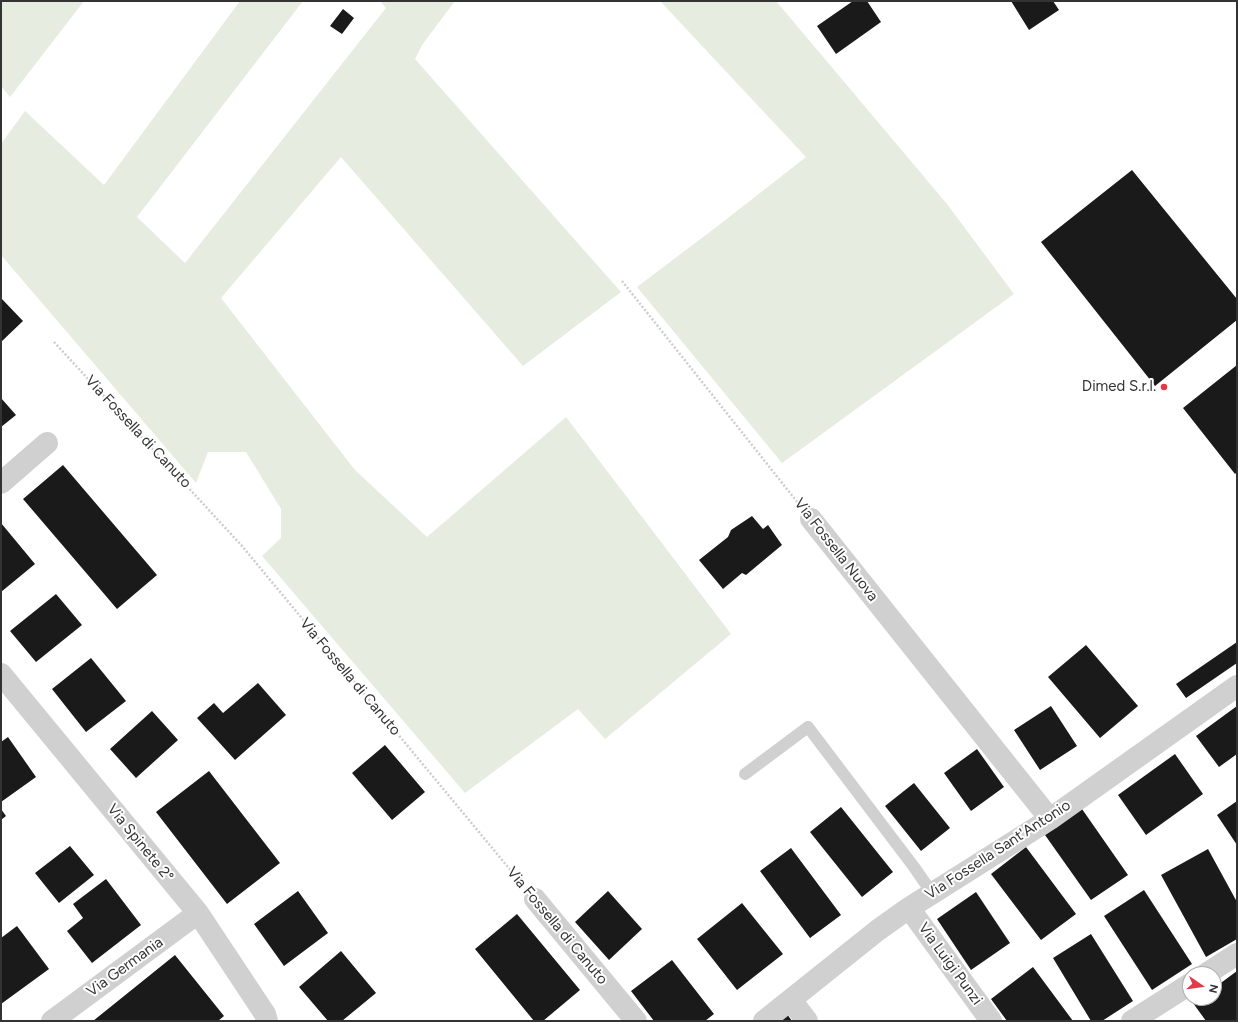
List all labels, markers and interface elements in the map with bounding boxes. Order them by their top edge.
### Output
street label: Via Fossella di Canuto [81,372,195,492]
place label: Dimed S.r.l. [1082,378,1156,396]
marker: Dimed S.r.l. [1159,382,1169,392]
street label: Via Fossella Nuova [790,495,882,605]
street label: Via Fossella di Canuto [296,615,404,739]
street label: Via Fossella Sant'Antonio [922,796,1074,904]
street label: Via Spinete 2° [103,801,177,885]
street label: Via Fossella di Canuto [503,864,611,988]
street label: Via Luigi Punzi [914,919,986,1009]
street label: Via Germania [83,933,167,1001]
north arrow [1182,966,1222,1006]
text: N [1206,983,1220,994]

